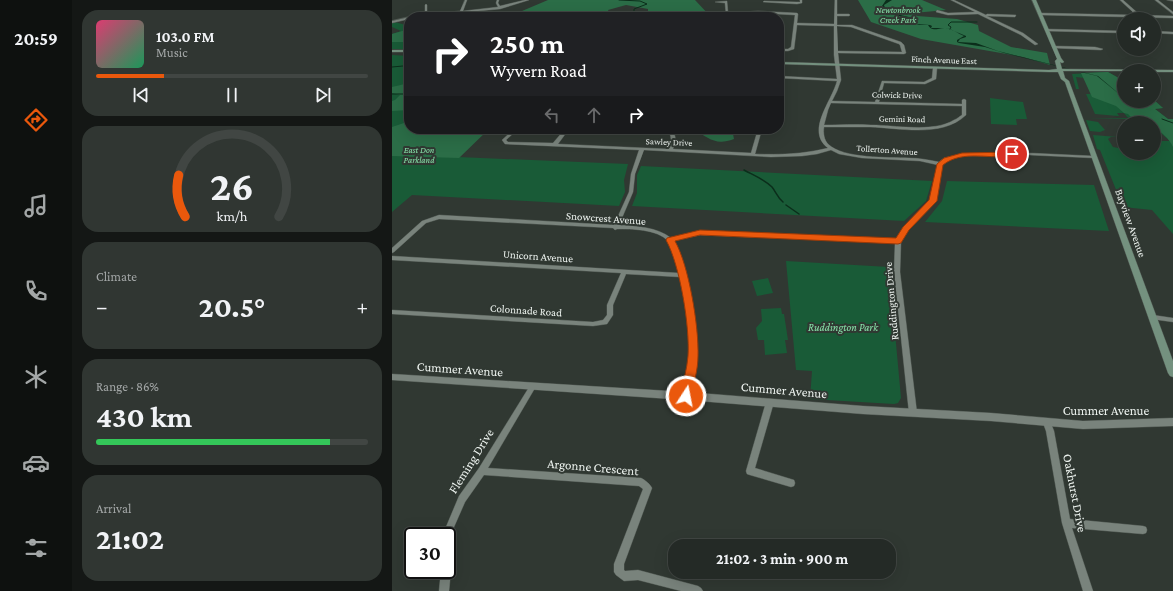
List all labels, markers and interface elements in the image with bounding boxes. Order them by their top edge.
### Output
park label: Newtonbrook Creek Park [876,5,921,25]
map controls [1117,12,1161,160]
button: sound [1117,12,1161,56]
icon: right [424,28,476,80]
text: 250 m [490,28,564,59]
text: 20:59 [14,29,58,49]
text: 103.0 FM [156,29,215,45]
text: Music [156,45,188,60]
street label: Finch Avenue East [911,54,978,66]
text: Wyvern Road [490,61,587,81]
button: + [1117,64,1161,108]
icon: previous [130,84,152,106]
icon: pause [221,84,243,106]
icon: next [312,84,334,106]
street label: Colwick Drive [872,90,922,100]
icon: left [541,104,563,126]
icon: ahead [583,104,605,126]
icon: right [625,104,647,126]
icon: directions [22,106,50,134]
street label: Gemini Road [879,114,926,124]
button: − [1117,116,1161,160]
street label: Sawley Drive [646,136,693,148]
pin [995,137,1029,171]
street label: Tollerton Avenue [856,143,918,157]
icon: arrive [1001,143,1023,165]
park label: East Don Parkland [404,145,435,165]
text: 26 [210,163,254,209]
street label: Bayview Avenue [1112,187,1149,259]
icon: music [22,192,50,220]
text: km/h [217,208,248,224]
street label: Snowcrest Avenue [566,209,646,227]
street label: Unicorn Avenue [503,248,574,264]
street label: Ruddington Drive [882,261,901,341]
text: Climate [96,269,137,284]
icon: phone [22,277,50,305]
text: 20.5° [199,290,265,323]
text: − [96,294,108,319]
text: + [356,294,368,319]
street label: Colonnade Road [490,301,563,319]
park label: Ruddington Park [808,321,879,334]
street label: Cummer Avenue [416,359,504,380]
icon: climate [22,363,50,391]
position arrow [665,375,707,417]
text: Range · 86% [96,379,159,394]
street label: Cummer Avenue [740,379,828,401]
text: 430 km [96,400,192,433]
street label: Cummer Avenue [1063,403,1150,418]
street label: Fleming Drive [445,426,497,496]
icon: car [22,449,50,477]
street label: Oakhurst Drive [1060,453,1090,534]
street label: Argonne Crescent [547,456,640,479]
text: Arrival [96,501,131,516]
text: 21:02 [96,522,164,555]
speed limit sign: 30 [404,527,456,579]
icon: filters [22,534,50,562]
text: 21:02 · 3 min · 900 m [716,551,848,567]

